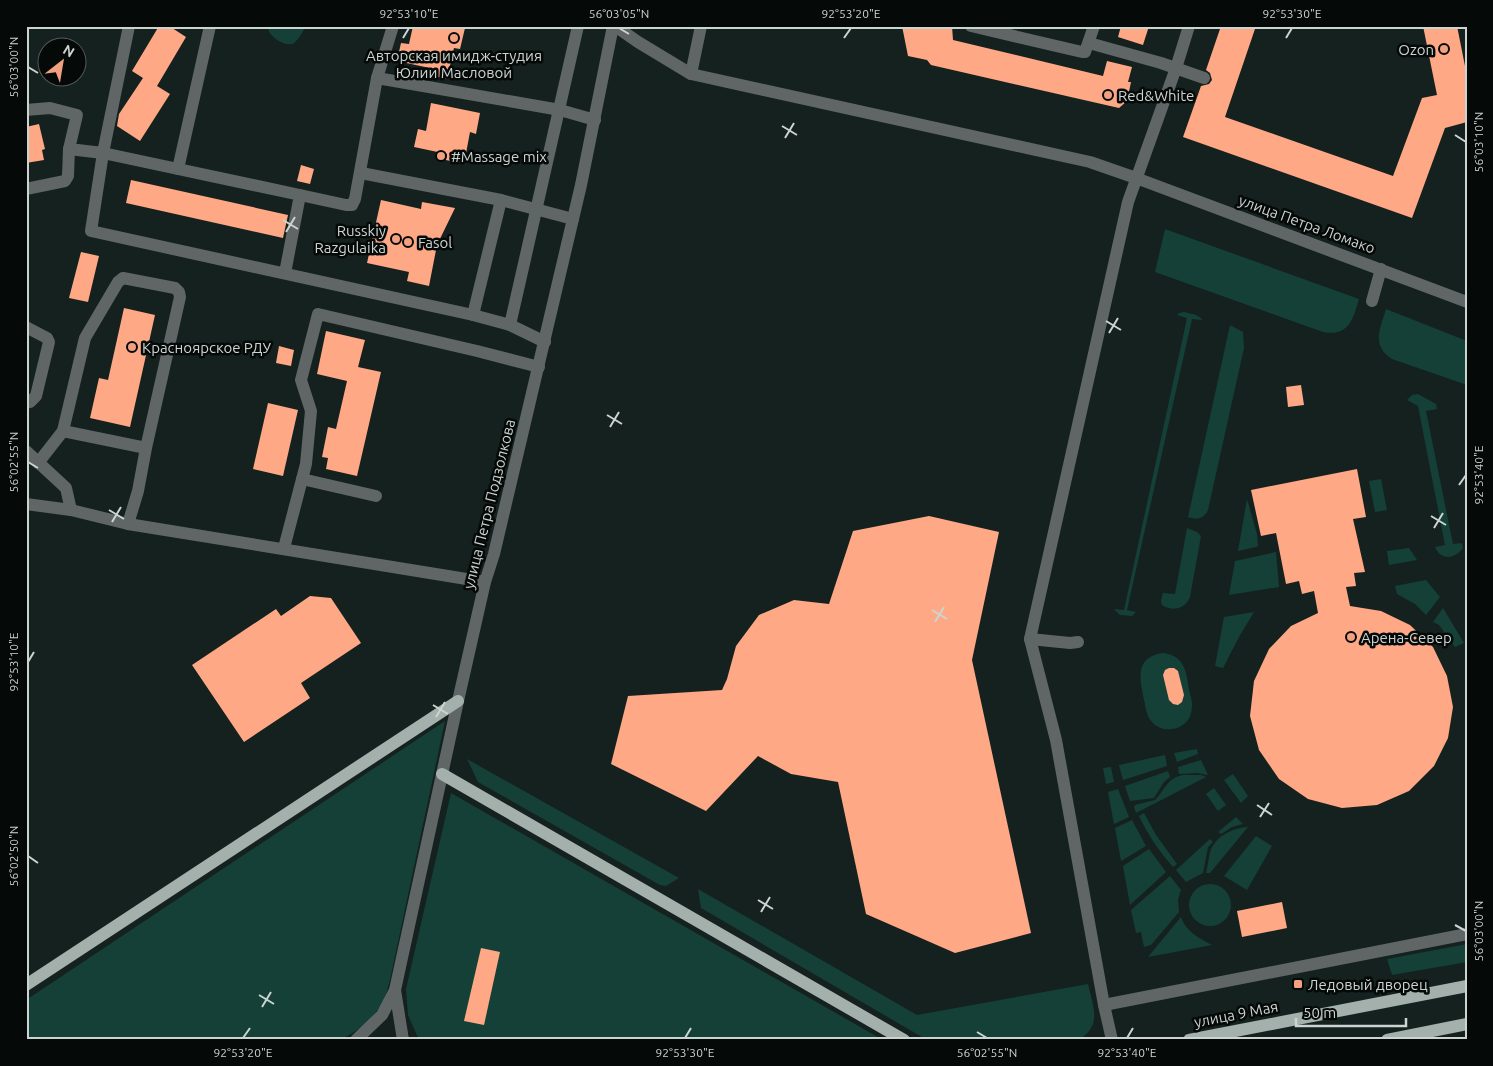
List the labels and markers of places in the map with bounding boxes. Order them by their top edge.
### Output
marker: Авторская имидж-студия Юлии Масловой [448,32,460,44]
place label: Ozon [1398,41,1434,58]
marker: Ozon [1438,43,1450,55]
place label: Авторская имидж-студия Юлии Масловой [366,47,542,81]
place label: Red&White [1118,87,1194,104]
marker: Red&White [1102,89,1114,101]
place label: #Massage mix [451,148,547,165]
marker: #Massage mix [435,150,447,162]
place label: Russkiy Razgulaika [314,222,386,256]
marker: Russkiy Razgulaika [390,233,402,245]
place label: Fasol [418,234,452,251]
marker: Fasol [402,236,414,248]
place label: Красноярское РДУ [142,339,272,356]
marker: Красноярское РДУ [126,341,138,353]
place label: Арена-Север [1361,629,1452,646]
marker: Арена-Север [1345,631,1357,643]
place label: Ледовый дворец [1308,976,1428,993]
marker: Ледовый дворец [1292,978,1304,990]

